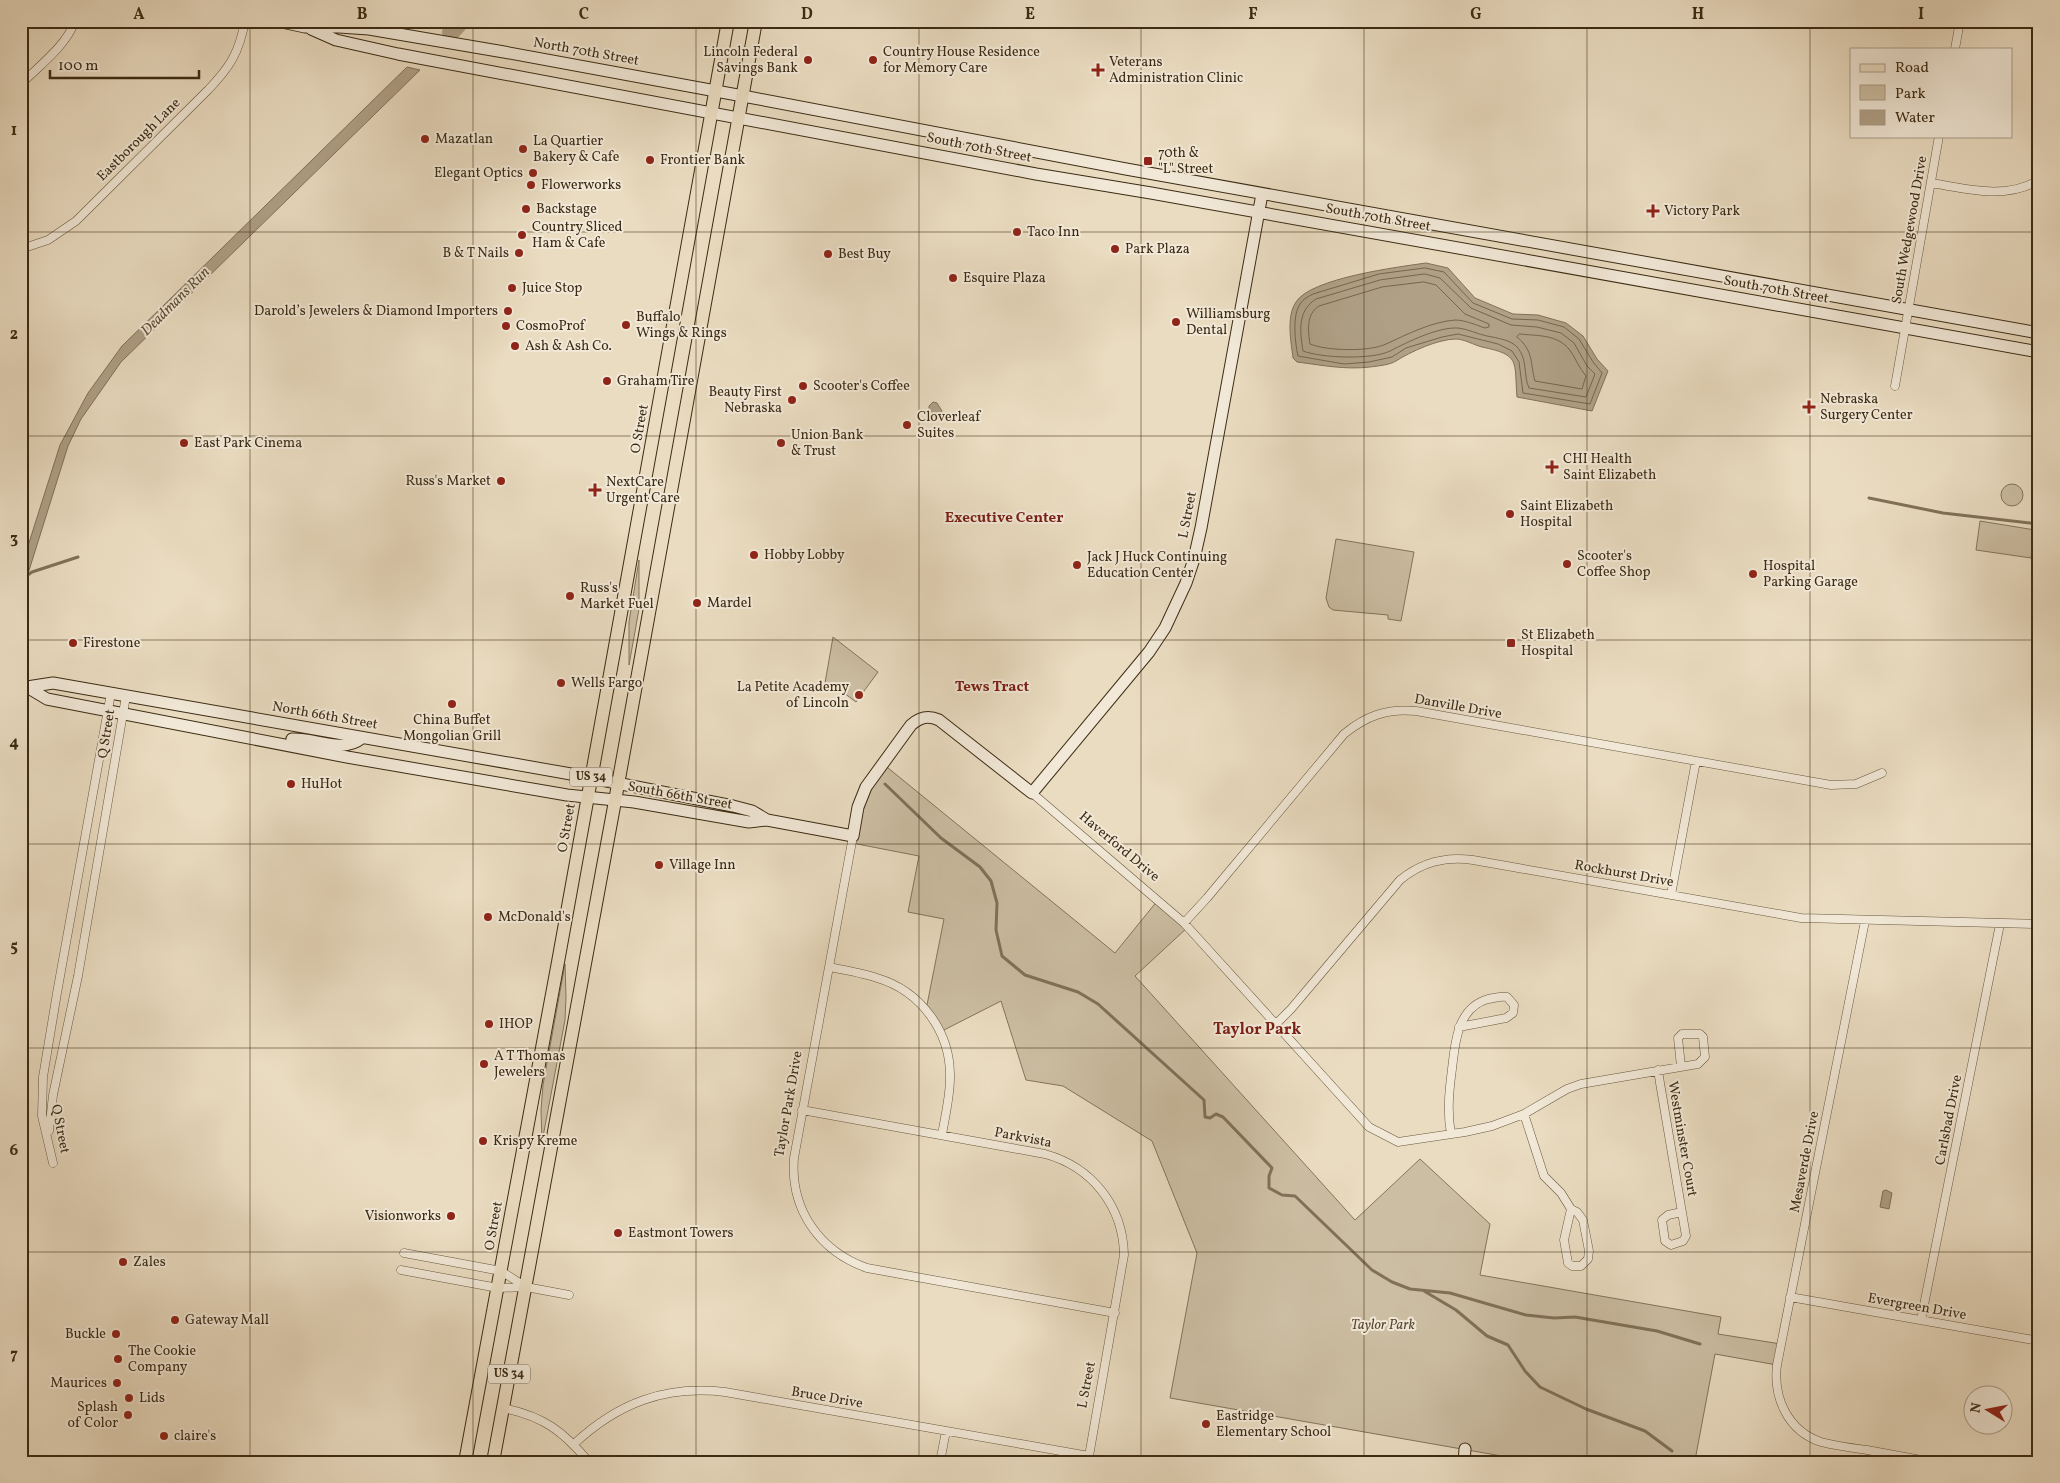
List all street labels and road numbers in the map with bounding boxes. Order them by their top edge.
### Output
street label: North 70th Street [532,33,640,71]
street label: Eastborough Lane [93,94,185,186]
street label: South 70th Street [925,129,1033,168]
street label: South Wedgewood Drive [1888,154,1932,306]
street label: South 70th Street [1324,199,1432,237]
street label: South 70th Street [1722,271,1830,309]
street label: O Street [626,403,654,455]
street label: L Street [1174,490,1202,540]
street label: Danville Drive [1413,690,1504,724]
street label: North 66th Street [271,697,379,735]
street label: Q Street [94,708,120,760]
road number: US 34 [570,768,612,786]
street label: South 66th Street [626,777,734,815]
street label: O Street [553,802,581,854]
street label: Haverford Drive [1075,808,1164,887]
street label: Rockhurst Drive [1573,856,1675,892]
street label: Taylor Park Drive [770,1049,808,1159]
street label: Carlsbad Drive [1931,1073,1967,1167]
street label: Westminster Court [1663,1080,1702,1198]
street label: Q Street [46,1103,74,1155]
street label: Mesaverde Drive [1786,1109,1824,1214]
street label: Parkvista [993,1123,1053,1153]
street label: O Street [480,1200,508,1252]
street label: Evergreen Drive [1866,1289,1968,1325]
street label: L Street [1073,1360,1101,1410]
road number: US 34 [488,1365,530,1384]
street label: Bruce Drive [790,1382,865,1414]

